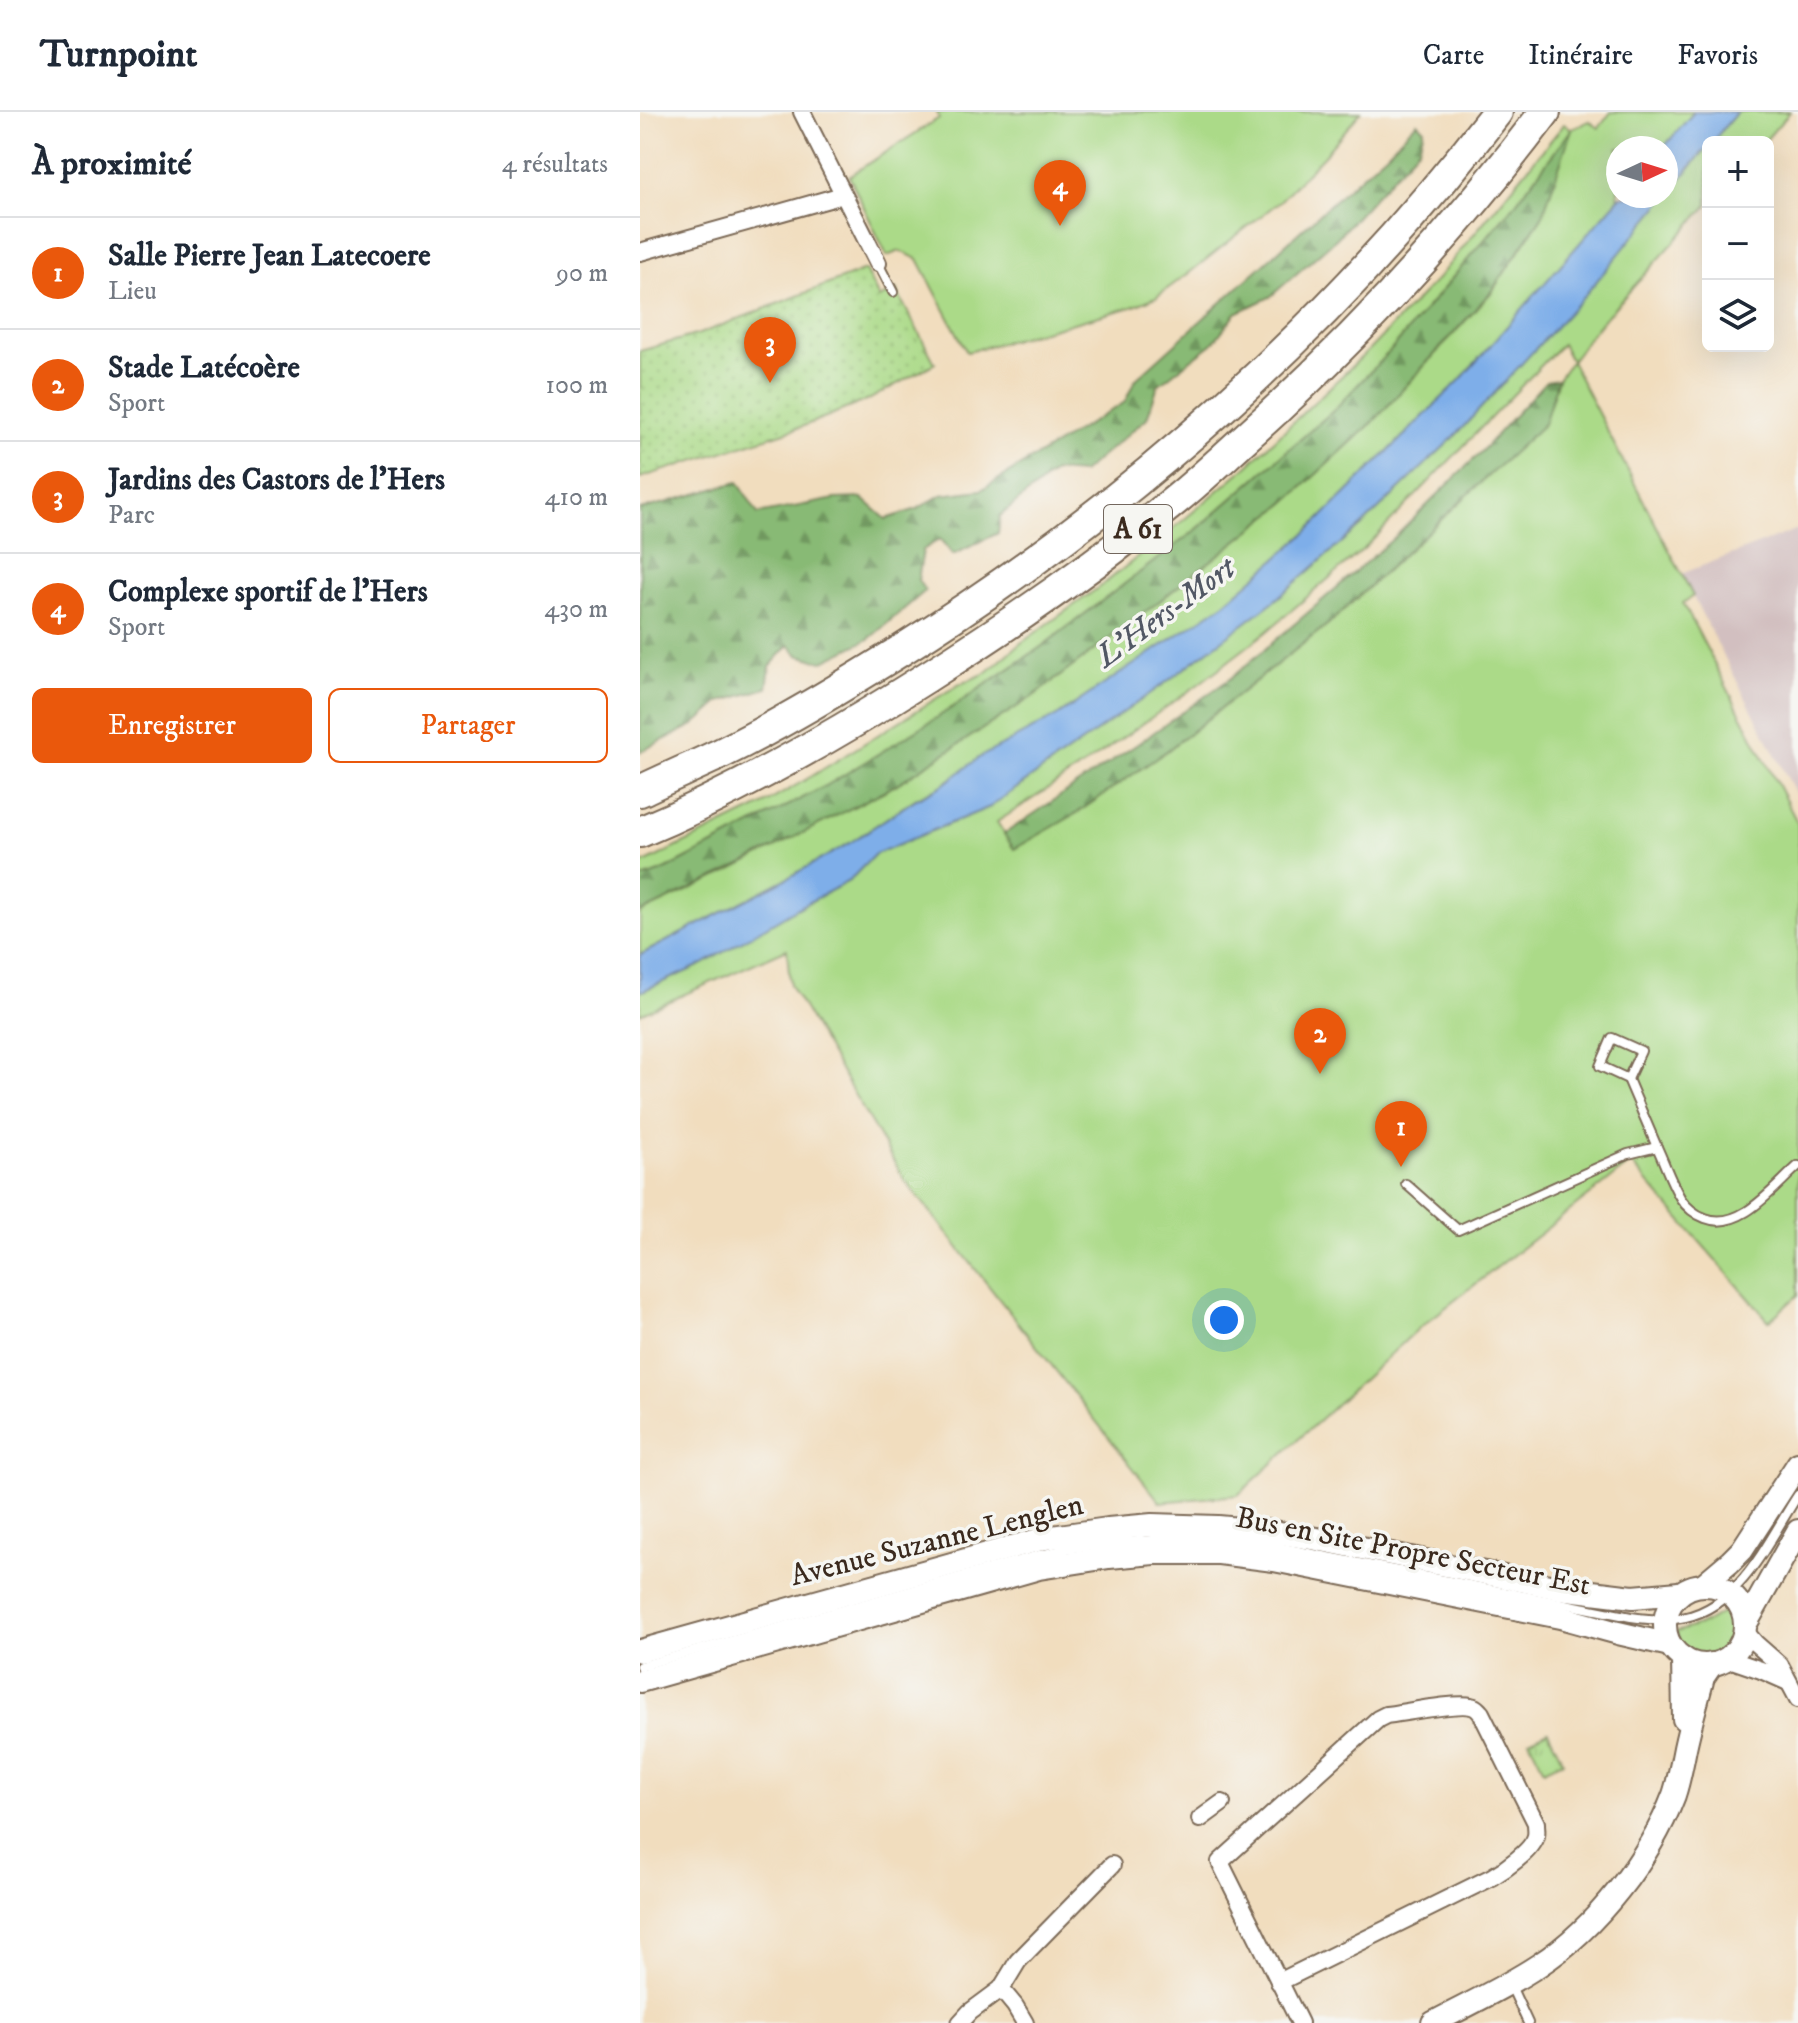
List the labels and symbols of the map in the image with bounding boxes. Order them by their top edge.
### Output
north arrow [1606,136,1678,208]
pin: 4 [1034,160,1086,226]
pin: 3 [744,317,796,383]
road number: A 61 [1104,505,1172,553]
water label: L'Hers-Mort [1087,548,1245,678]
pin: 2 [1294,1008,1346,1074]
pin: 1 [1375,1101,1427,1167]
your location [1204,1300,1244,1340]
street label: Avenue Suzanne Lenglen [787,1487,1087,1595]
street label: Bus en Site Propre Secteur Est [1233,1499,1593,1605]

